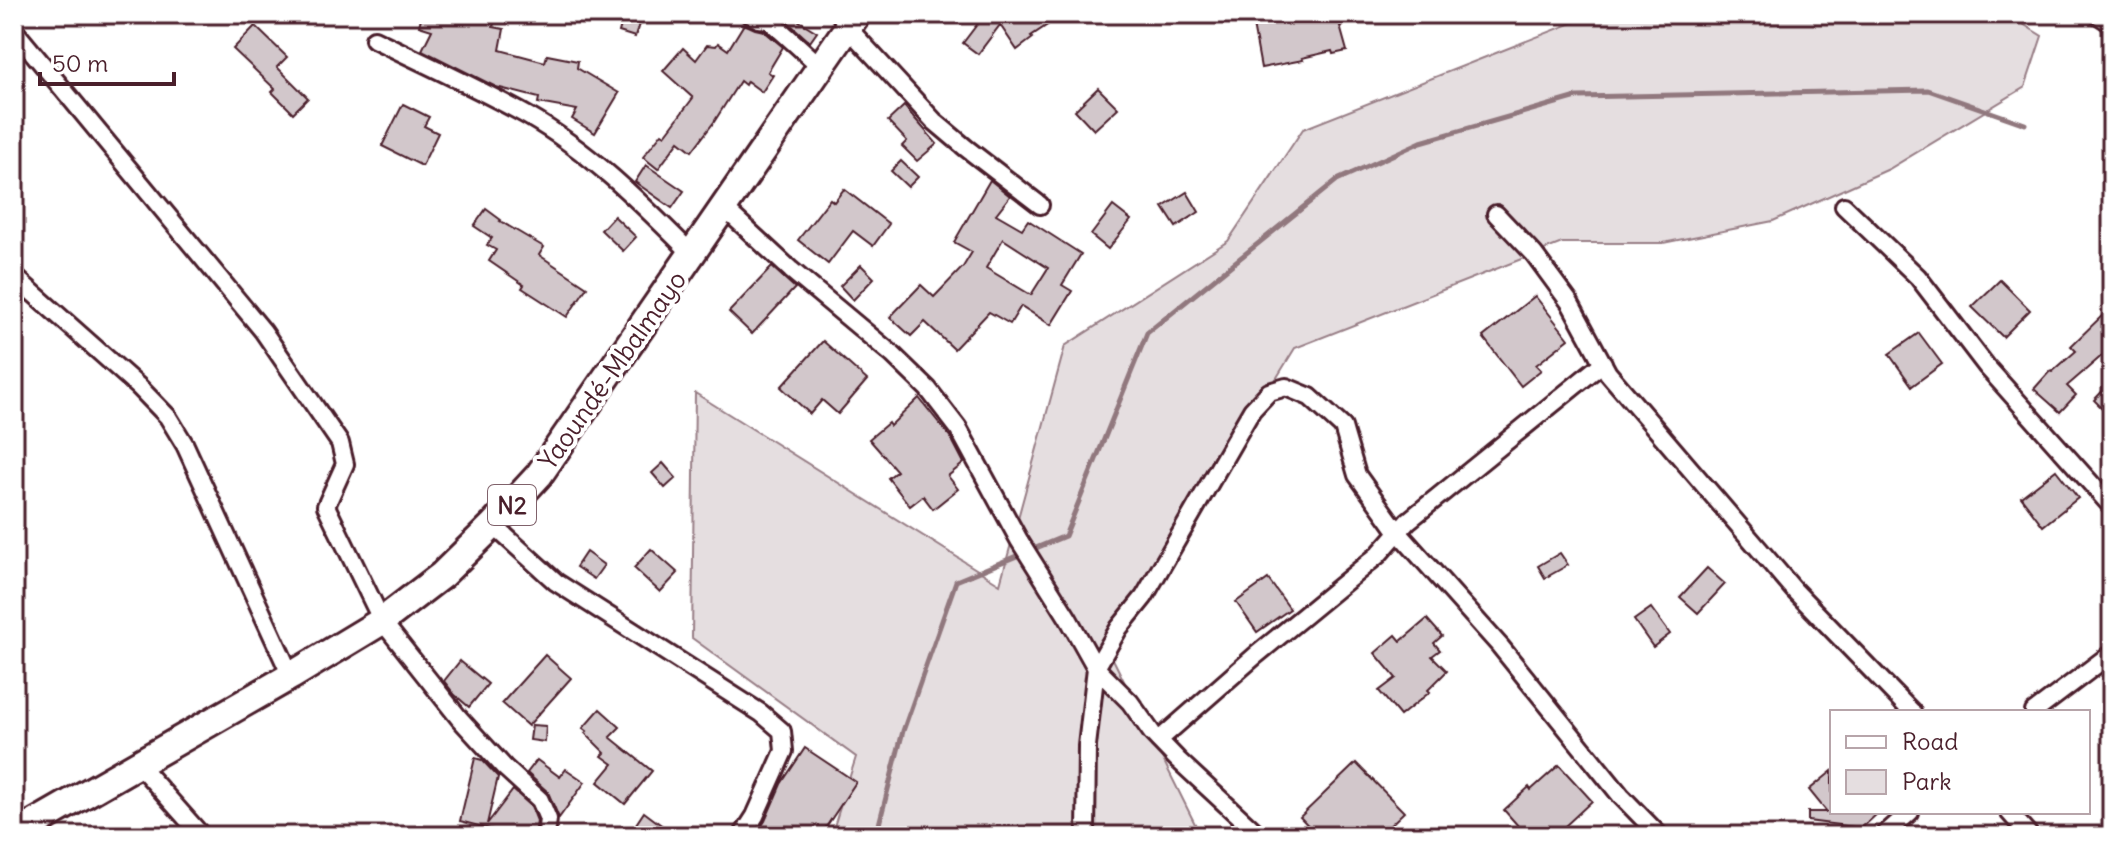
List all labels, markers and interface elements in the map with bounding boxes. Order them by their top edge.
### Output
scale bar [40,36,174,86]
text: 50 m [52,48,108,78]
street label: Yaoundé-Mbalmayo [531,264,693,476]
road number: N2 [488,485,536,525]
legend [1830,710,2090,814]
text: Road [1902,726,1958,756]
text: Park [1902,766,1952,796]

